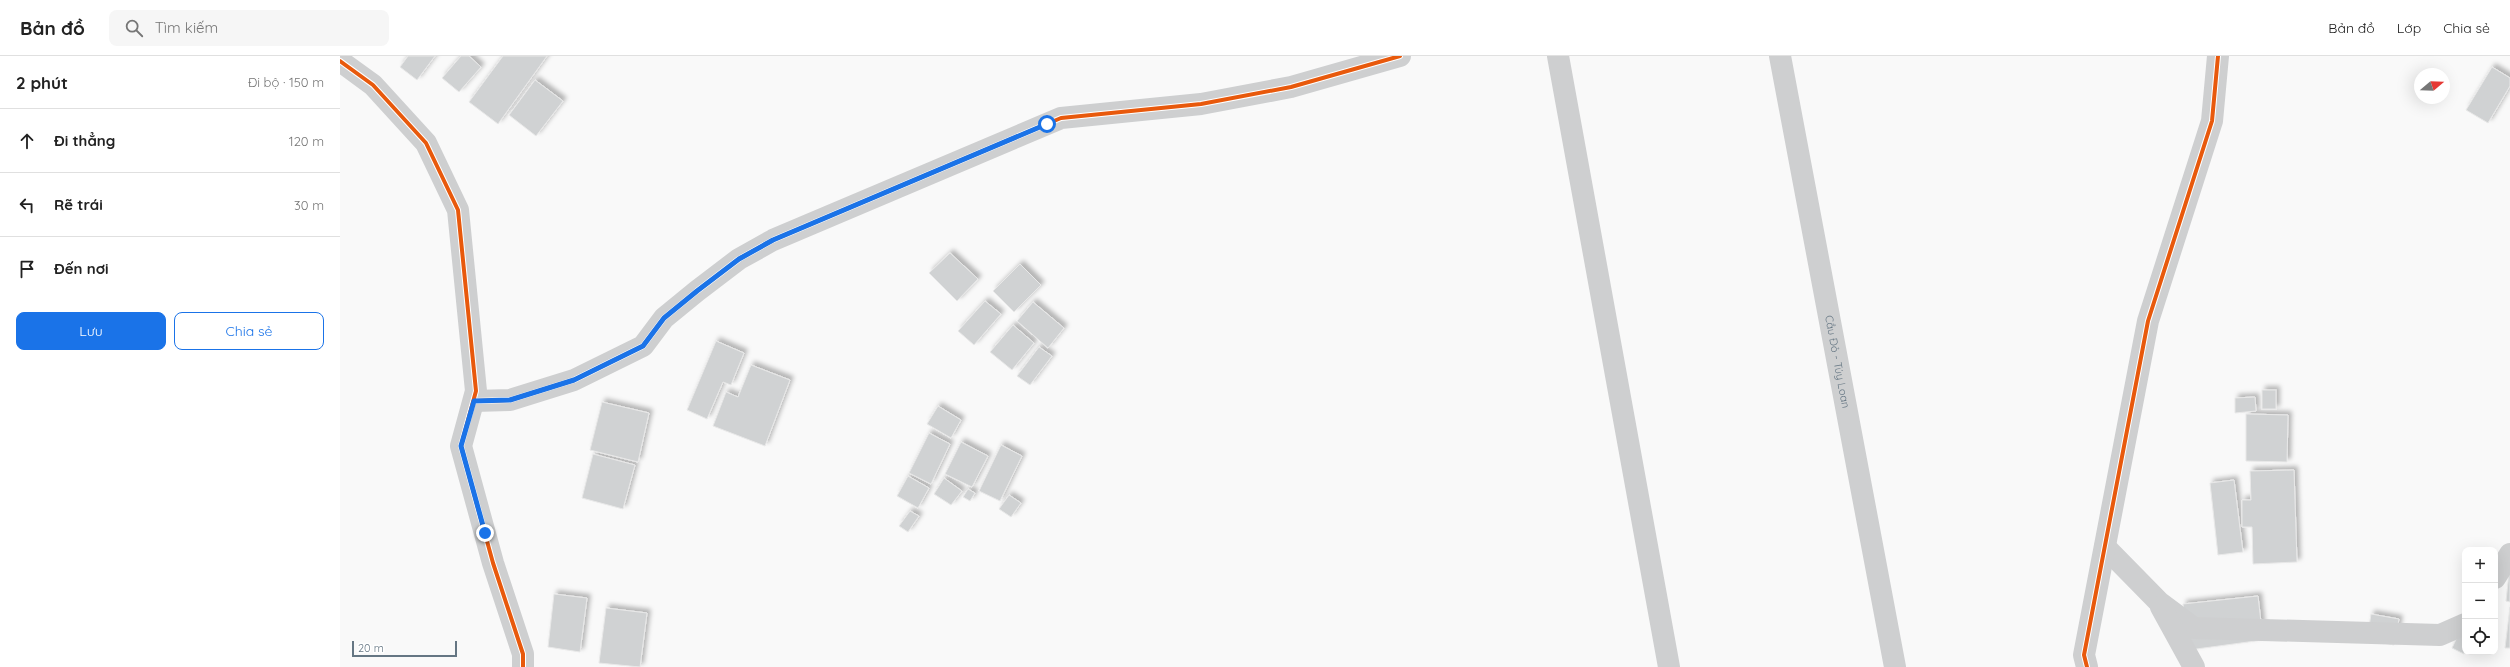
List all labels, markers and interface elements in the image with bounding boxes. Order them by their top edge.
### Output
search box [109,10,389,46]
text: Bản đồ [20,16,85,40]
icon: search [123,17,145,39]
text: Tìm kiếm [155,18,218,37]
text: Bản đồ [2328,19,2375,37]
text: Lớp [2397,19,2421,37]
text: Chia sẻ [2443,19,2490,37]
north arrow [2414,68,2450,104]
text: 2 phút [16,72,68,93]
text: Đi bộ · 150 m [248,74,324,90]
route start [1038,115,1056,133]
icon: ahead [16,130,38,152]
text: Đi thẳng [54,131,115,150]
text: 120 m [289,133,324,149]
icon: left [16,194,38,216]
text: Rẽ trái [54,195,103,214]
text: 30 m [294,197,324,213]
icon: arrive [16,258,38,280]
text: Đến nơi [54,259,109,278]
button: Lưu [16,312,166,350]
button: Chia sẻ [174,312,324,350]
street label: Cầu Đỏ - Túy Loan [1822,314,1853,409]
route end [476,524,494,542]
map controls [2462,547,2498,655]
button: + [2462,547,2498,583]
button: − [2462,583,2498,619]
button: locate [2462,619,2498,655]
scale bar [352,639,457,658]
text: 20 m [358,641,384,655]

